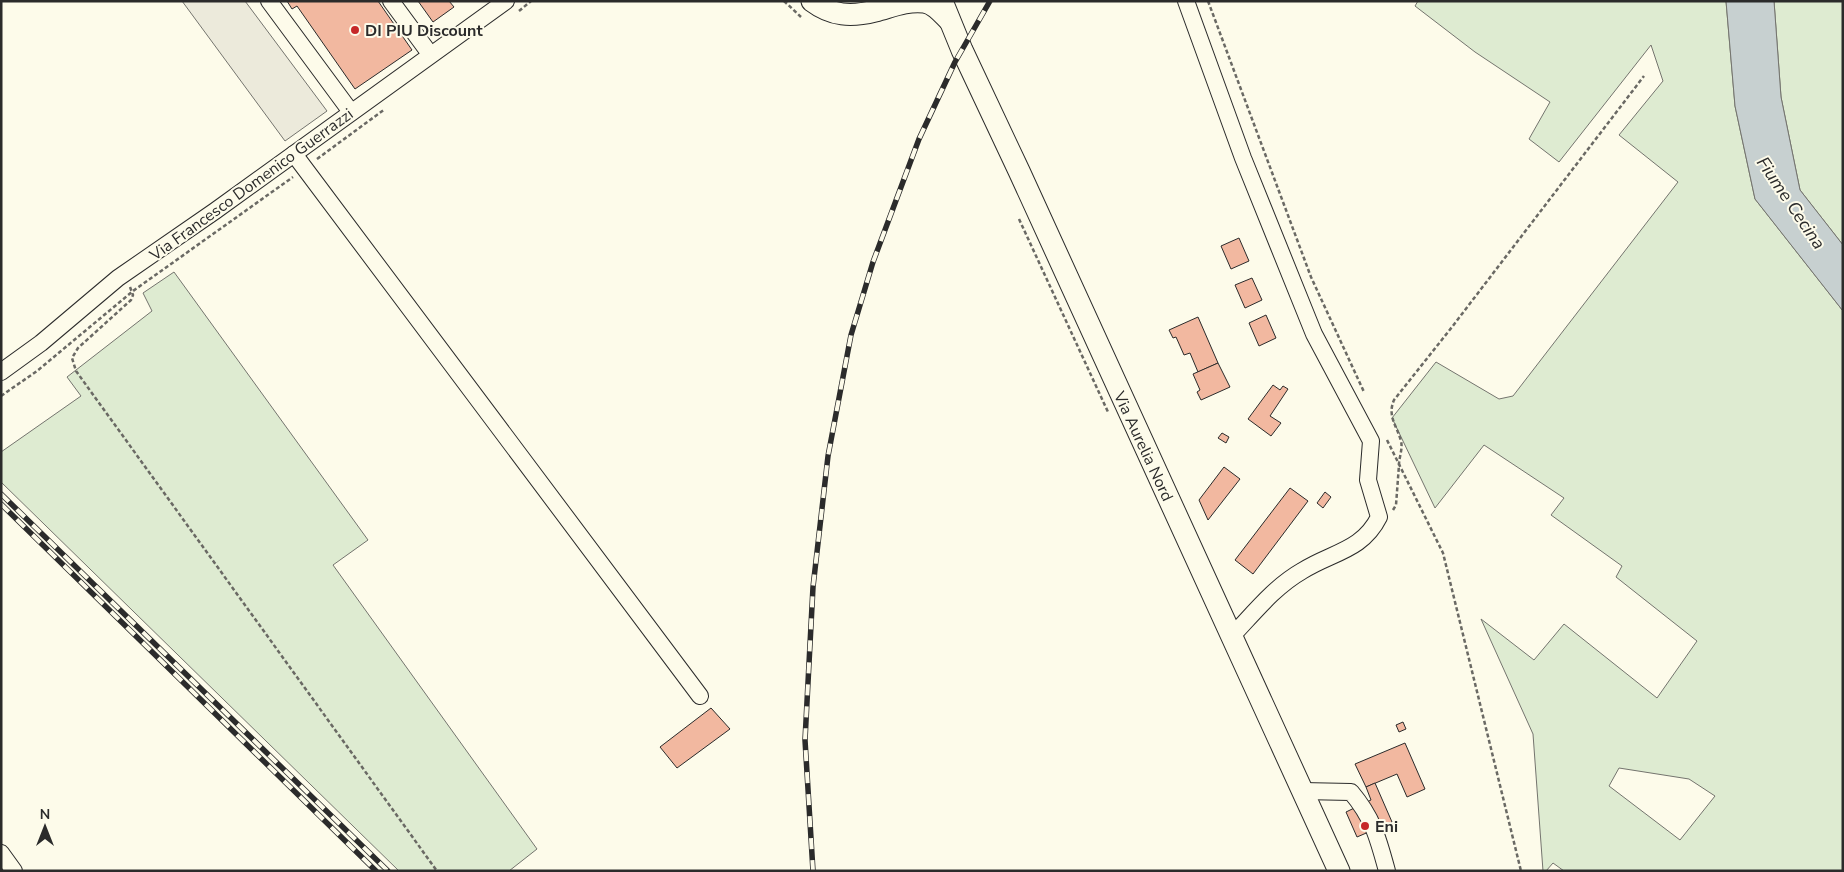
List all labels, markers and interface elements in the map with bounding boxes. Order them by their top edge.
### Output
place label: DI PIU Discount [365,20,483,42]
marker: DI PIU Discount [349,24,361,36]
street label: Via Francesco Domenico Guerrazzi [145,103,358,267]
water label: Fiume Cecina [1751,152,1831,254]
street label: Via Aurelia Nord [1108,387,1178,505]
north arrow [20,802,70,852]
text: N [40,805,50,824]
place label: Eni [1375,816,1398,838]
marker: Eni [1359,820,1371,832]

